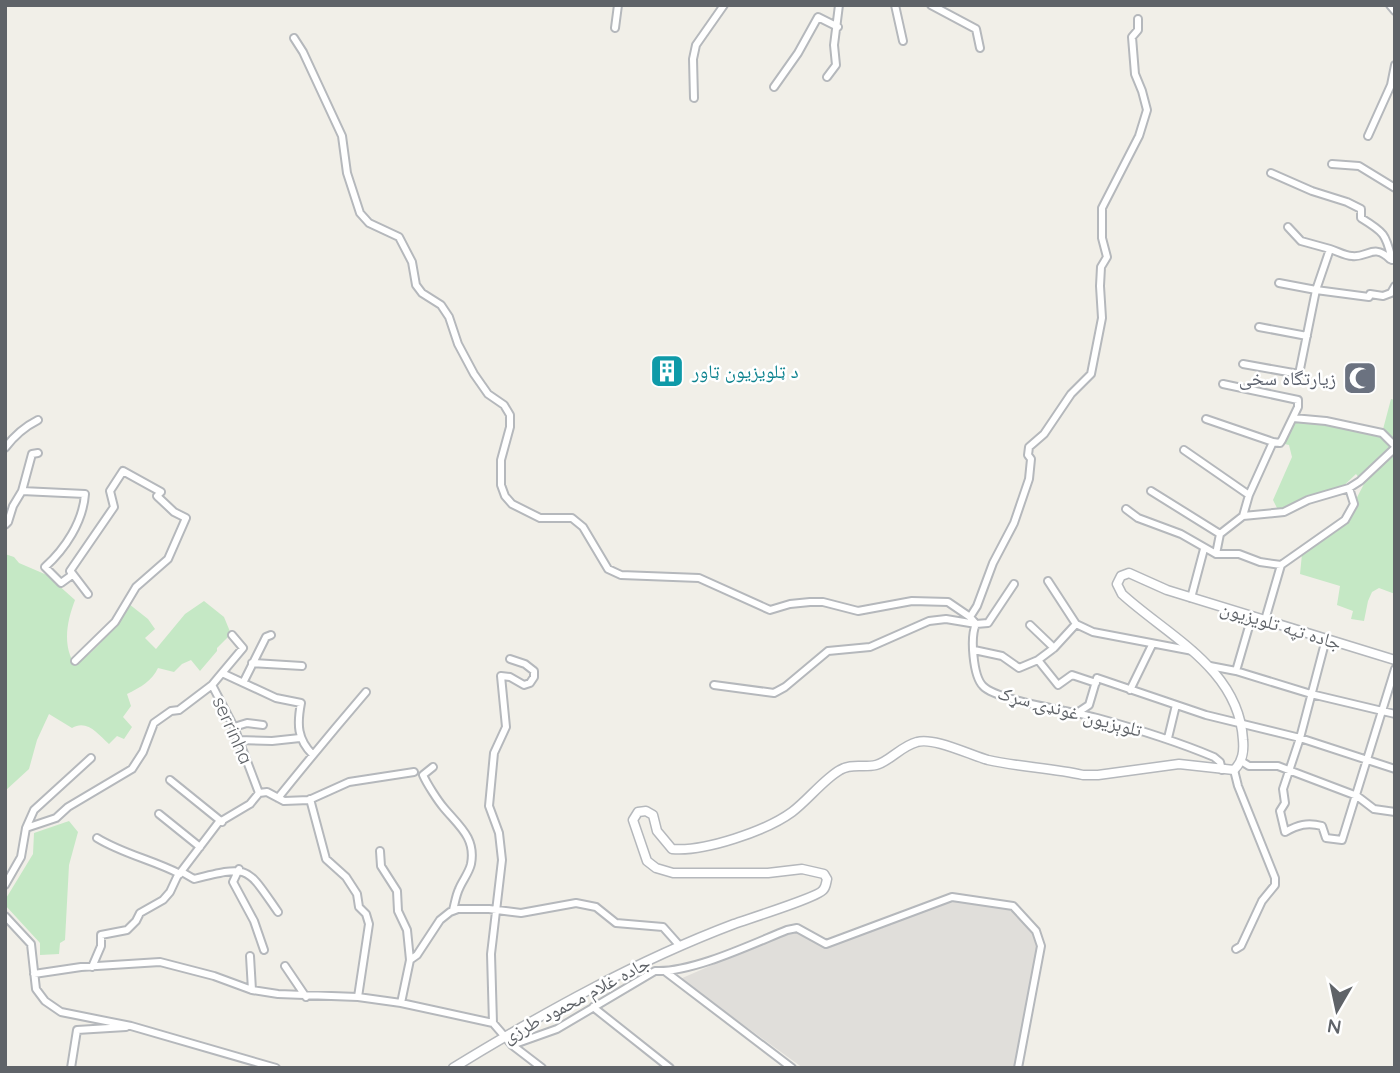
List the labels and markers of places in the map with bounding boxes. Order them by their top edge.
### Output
building icon: د ټلویزیون ټاور [648,352,686,390]
place label: د ټلویزیون ټاور [691,359,799,383]
mosque icon: زیارتگاه سخی [1341,359,1379,397]
place label: زیارتگاه سخی [1239,366,1336,390]

